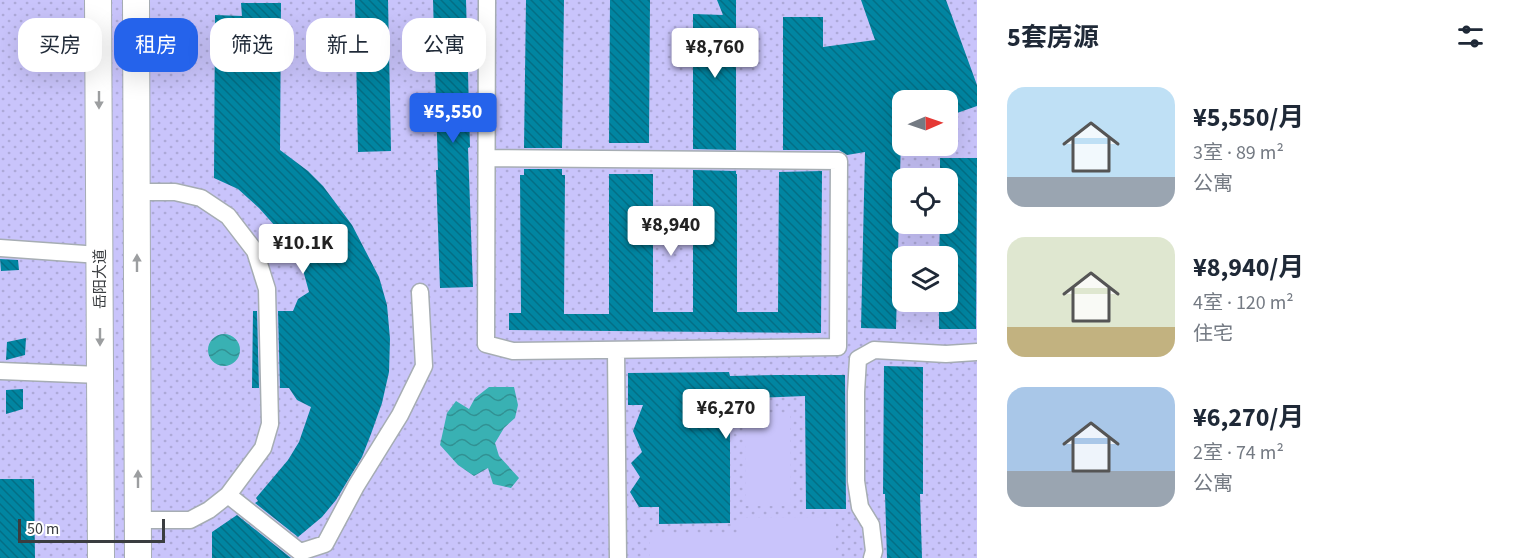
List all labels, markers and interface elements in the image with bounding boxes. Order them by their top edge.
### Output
chip: 买房 [18,18,102,72]
chip: 租房 [114,18,198,72]
chip: 筛选 [210,18,294,72]
chip: 新上 [306,18,390,72]
chip: 公寓 [402,18,486,72]
text: 5套房源 [1007,19,1099,56]
icon: filters [1454,20,1487,53]
pin: ¥8,760 [666,28,764,79]
text: ¥8,760 [686,33,744,61]
north arrow [892,90,958,156]
map controls [892,90,958,312]
one-way arrow [94,91,104,110]
pin: ¥5,550 [404,93,502,144]
text: ¥5,550 [424,98,482,126]
text: ¥5,550/月 [1193,99,1304,136]
icon: home [1055,111,1127,183]
text: 3室 · 89 m² [1193,139,1284,167]
button: locate [892,168,958,234]
text: 公寓 [1193,170,1233,198]
pin: ¥8,940 [622,206,720,257]
text: ¥8,940 [642,211,700,239]
pin: ¥10.1K [254,224,352,275]
text: ¥10.1K [273,229,333,257]
button: layers [892,246,958,312]
street label: 岳阳大道 [90,249,111,309]
text: ¥8,940/月 [1193,249,1304,286]
one-way arrow [132,253,142,272]
icon: home [1055,261,1127,333]
text: 4室 · 120 m² [1193,289,1294,317]
text: 住宅 [1193,320,1233,348]
one-way arrow [95,328,105,347]
pin: ¥6,270 [677,389,775,440]
text: ¥6,270 [697,394,755,422]
text: ¥6,270/月 [1193,399,1304,436]
icon: home [1055,411,1127,483]
text: 2室 · 74 m² [1193,439,1284,467]
one-way arrow [133,469,143,488]
text: 公寓 [1193,470,1233,498]
scale bar [18,516,165,544]
text: 50 m [27,518,59,540]

